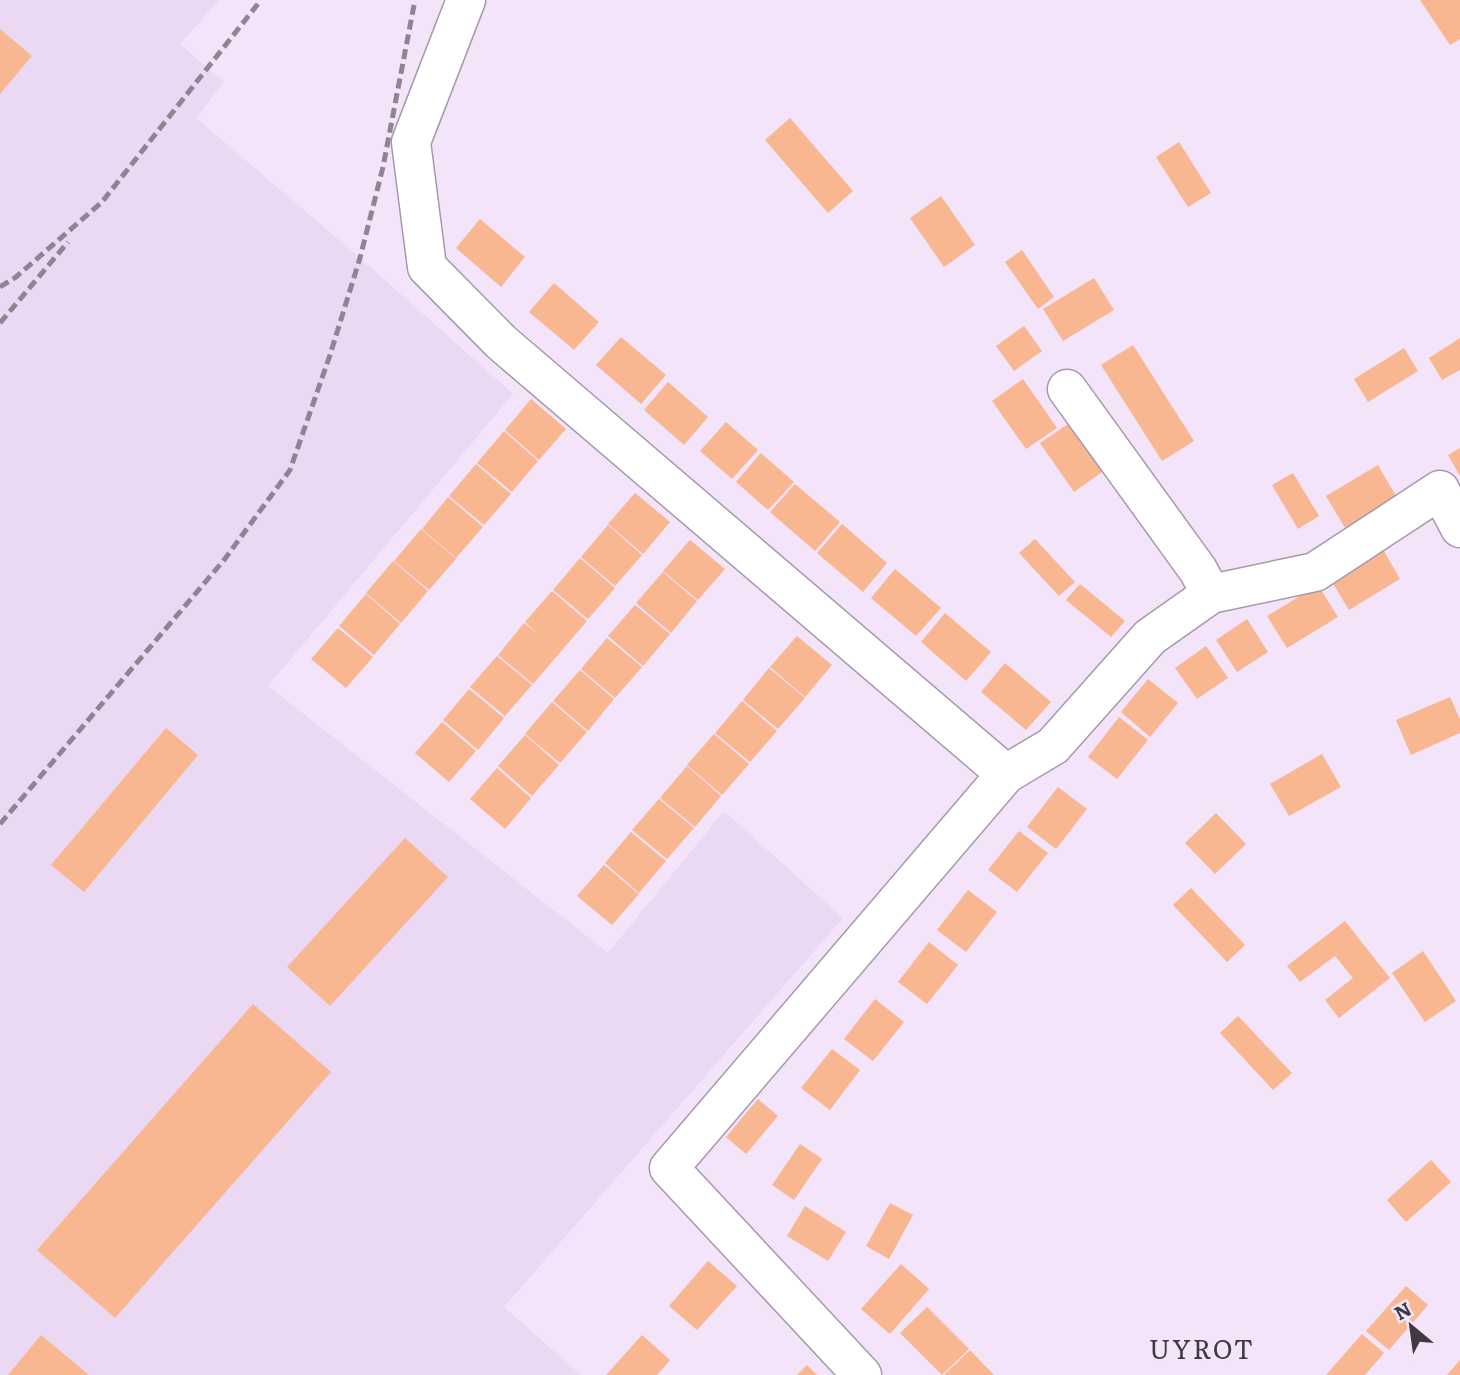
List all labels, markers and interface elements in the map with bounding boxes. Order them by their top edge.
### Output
north arrow [1376,1291,1446,1361]
text: N [1389,1294,1416,1326]
district label: UYROT [1149,1328,1255,1367]

